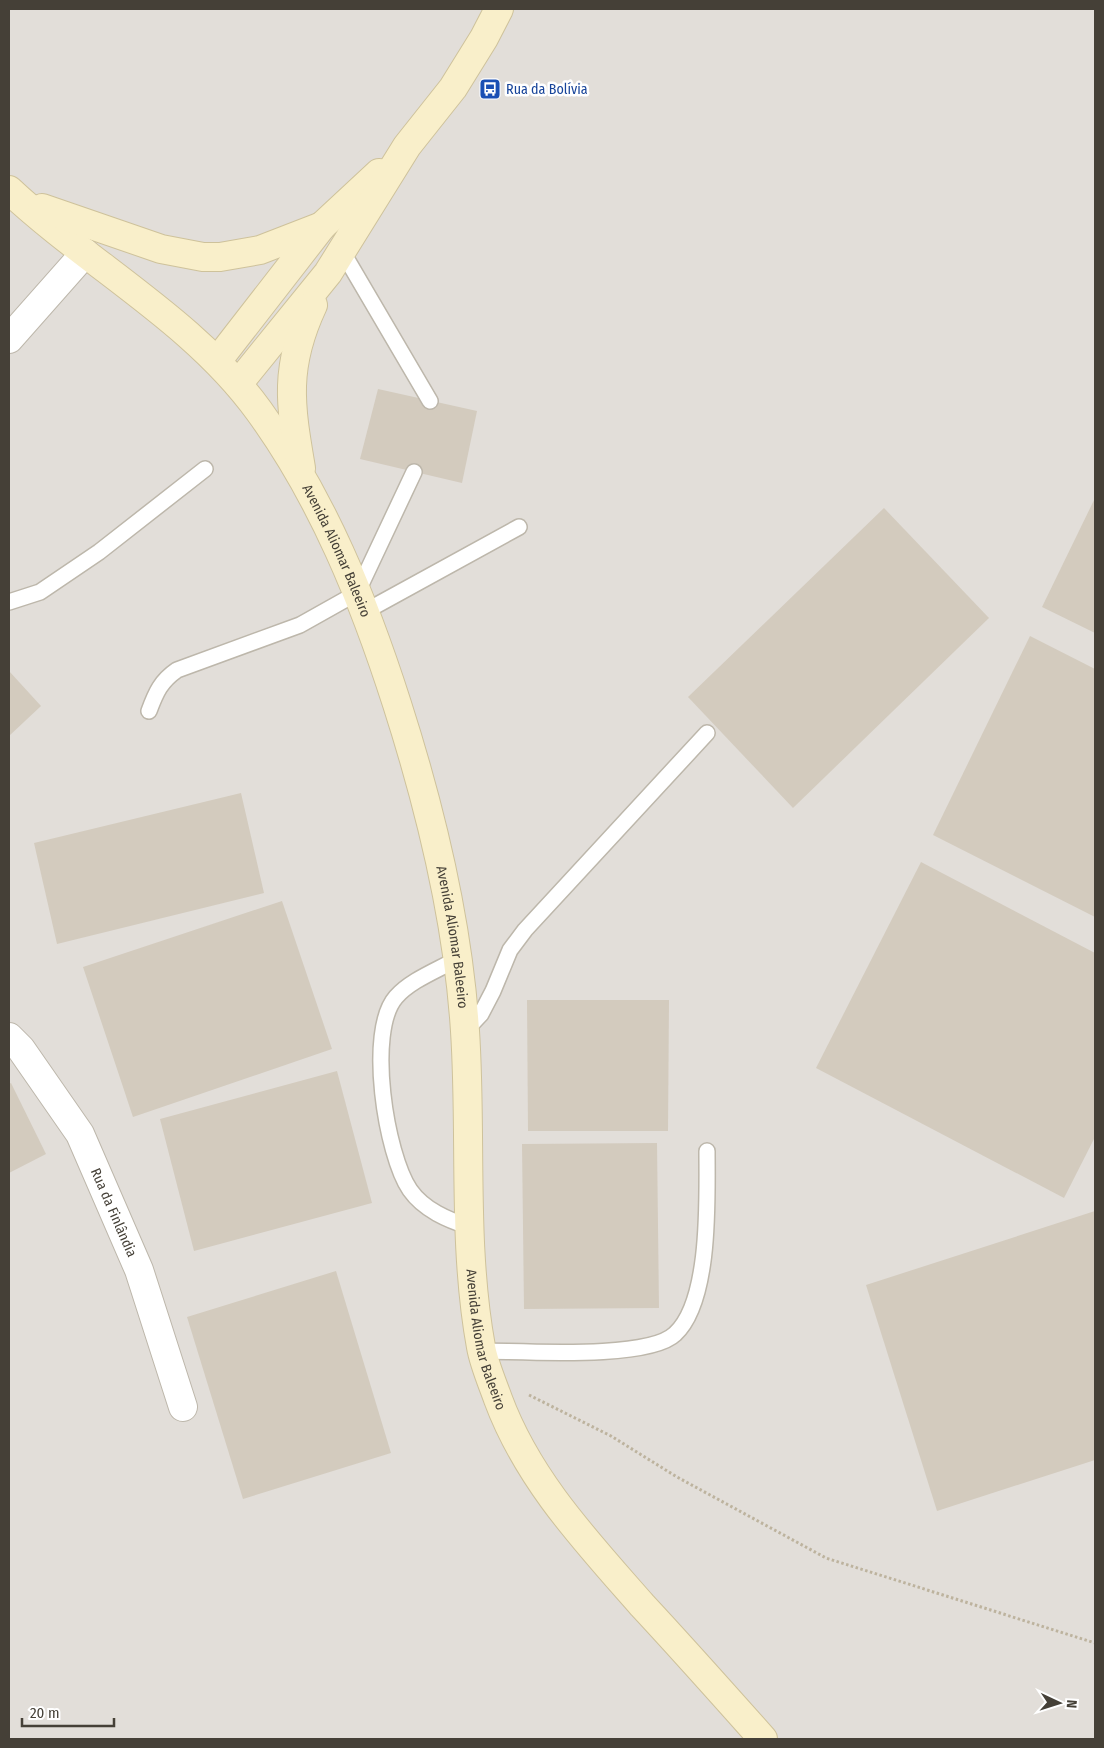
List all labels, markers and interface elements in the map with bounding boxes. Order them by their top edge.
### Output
bus stop icon: Rua da Bolívia [478,77,502,101]
place label: Rua da Bolívia [506,81,588,98]
street label: Avenida Aliomar Baleeiro [298,482,374,620]
street label: Avenida Aliomar Baleeiro [432,864,471,1009]
street label: Rua da Finlândia [87,1166,140,1260]
street label: Avenida Aliomar Baleeiro [463,1268,509,1412]
north arrow [1034,1678,1084,1728]
scale bar [22,1696,115,1728]
text: N [1063,1699,1080,1709]
text: 20 m [30,1704,60,1722]

